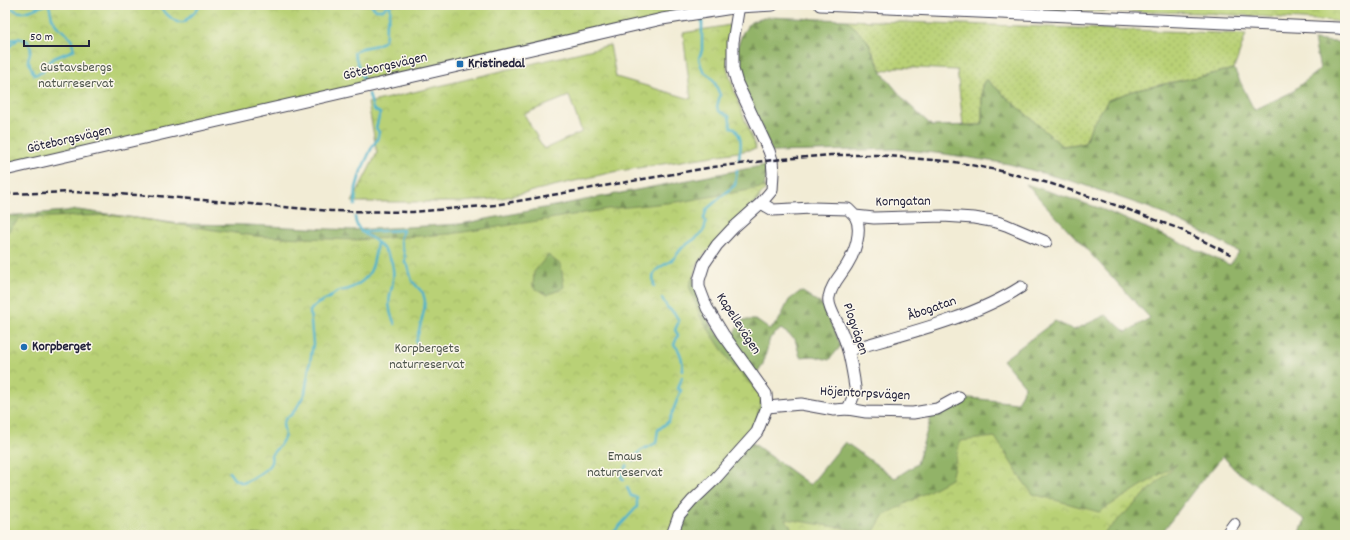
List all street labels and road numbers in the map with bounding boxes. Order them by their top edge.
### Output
street label: Göteborgsvägen [341,48,429,86]
street label: Göteborgsvägen [25,121,113,159]
street label: Korngatan [875,192,931,212]
street label: Kapellevägen [711,289,765,359]
street label: Åbogatan [905,291,959,327]
street label: Plogvägen [837,300,873,358]
street label: Höjentorpsvägen [819,382,911,406]

